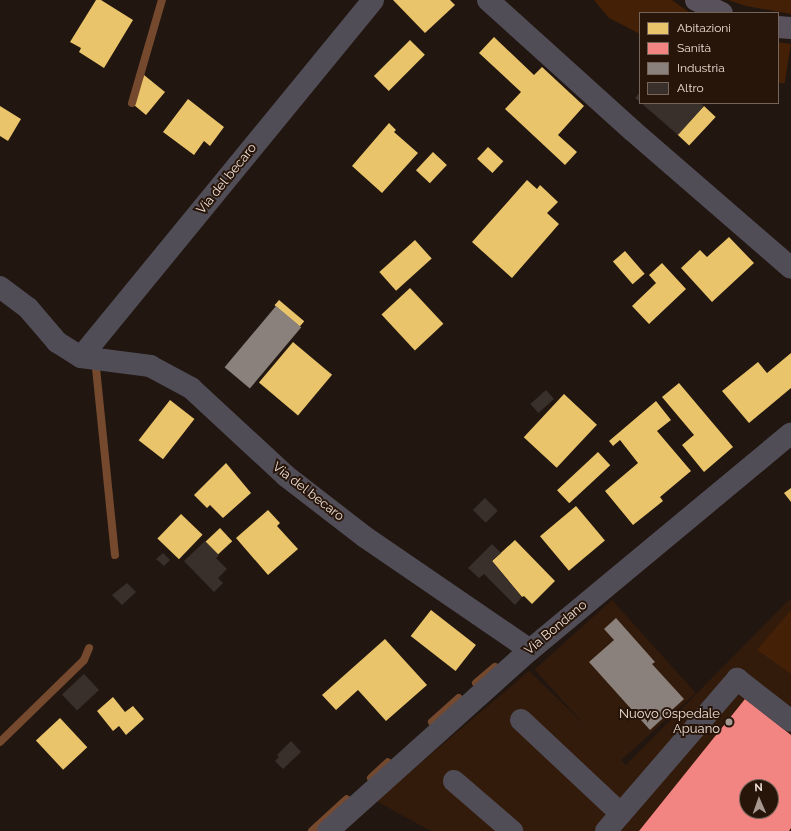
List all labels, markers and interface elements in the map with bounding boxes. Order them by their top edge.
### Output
legend [639,12,779,104]
text: Abitazioni [677,21,731,35]
text: Sanità [677,41,711,55]
text: Industria [677,61,725,75]
text: Altro [677,81,704,95]
street label: Via del becaro [194,140,260,218]
street label: Via del becaro [269,459,347,525]
street label: Via Bondano [522,597,590,659]
place label: Nuovo Ospedale Apuano [619,707,720,738]
marker: Nuovo Ospedale Apuano [723,716,735,728]
north arrow [739,779,779,819]
text: N [754,781,763,794]

